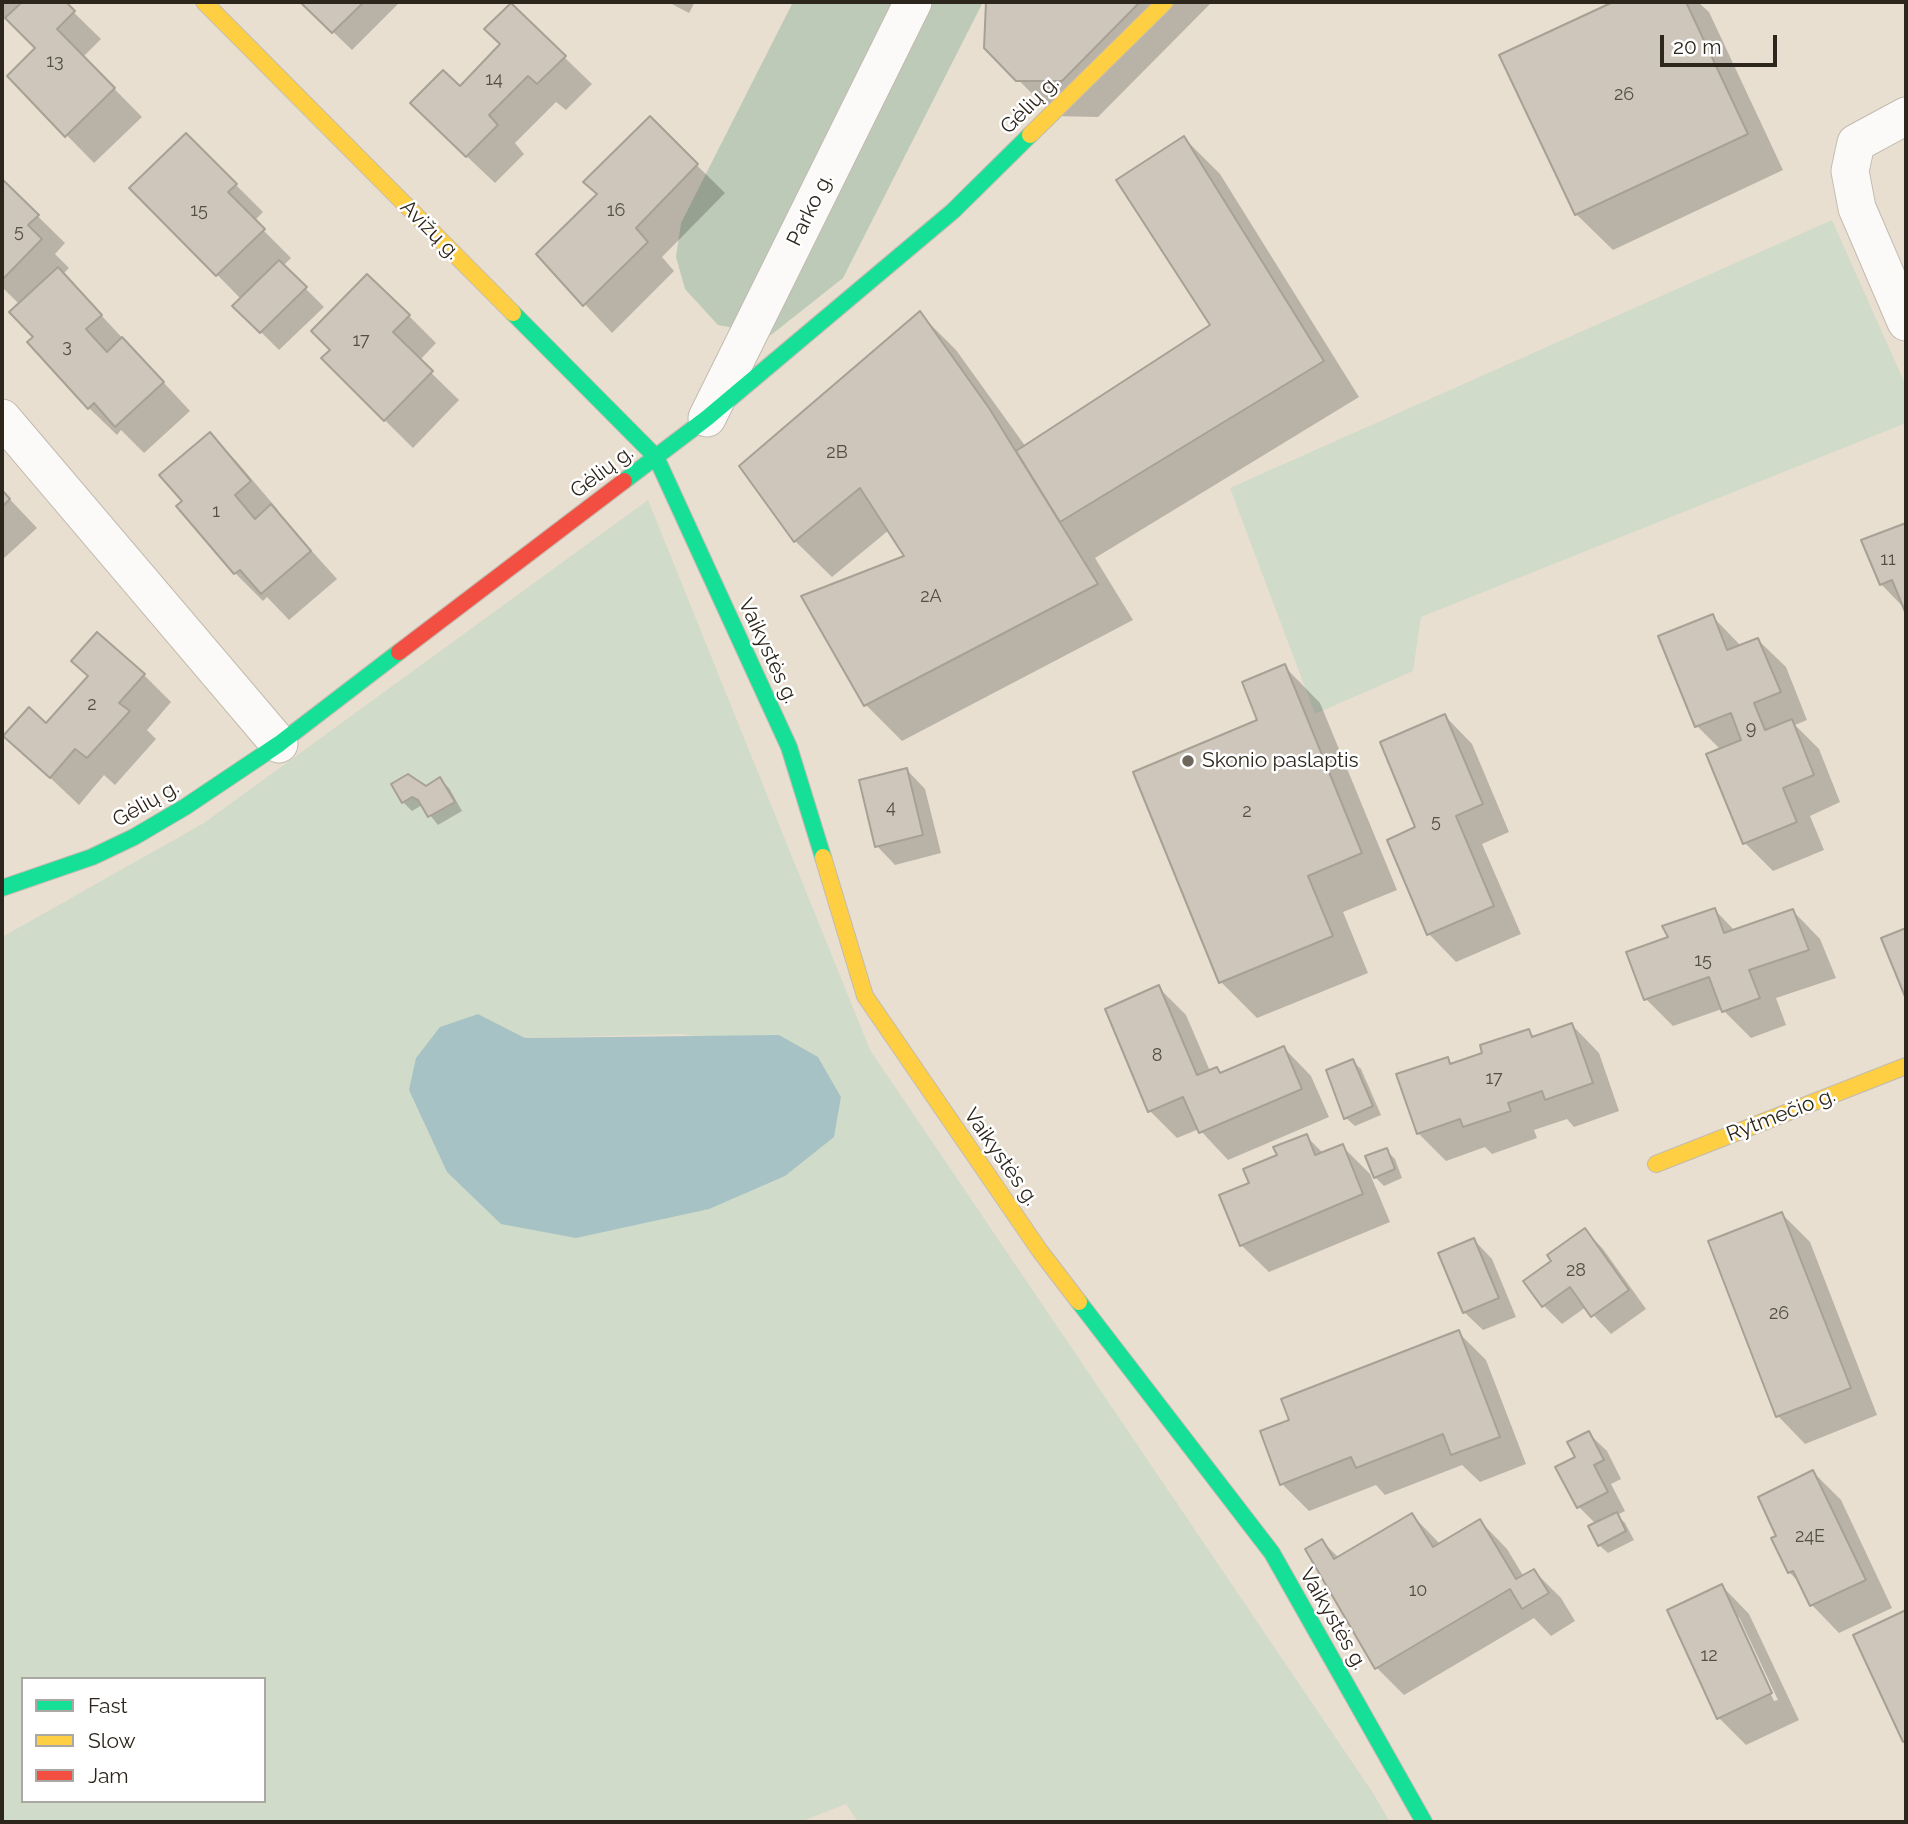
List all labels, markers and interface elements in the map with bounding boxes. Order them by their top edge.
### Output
scale bar [1663,21,1780,65]
text: 20 m [1673,34,1721,59]
house number: 13 [46,51,64,73]
house number: 14 [485,69,503,91]
street label: Gėlių g. [995,70,1065,140]
house number: 26 [1614,84,1634,106]
street label: Parko g. [782,170,838,250]
street label: Avižų g. [395,195,465,265]
house number: 15 [190,200,208,222]
house number: 16 [607,200,625,222]
house number: 5 [14,221,24,243]
house number: 17 [352,330,370,352]
house number: 3 [62,336,72,358]
street label: Gėlių g. [565,440,639,504]
house number: 2B [826,442,848,464]
house number: 1 [212,501,220,523]
house number: 11 [1880,549,1896,571]
house number: 2A [920,586,942,608]
street label: Vaikystės g. [733,594,803,708]
house number: 2 [87,694,97,716]
house number: 9 [1746,718,1756,740]
place label: Skonio paslaptis [1202,748,1359,774]
marker: Skonio paslaptis [1180,753,1196,769]
street label: Gėlių g. [108,775,184,833]
house number: 4 [886,797,896,819]
house number: 2 [1242,801,1252,823]
house number: 5 [1431,811,1441,833]
house number: 15 [1694,950,1712,972]
house number: 8 [1152,1045,1162,1067]
house number: 17 [1485,1068,1503,1090]
street label: Rytmečio g. [1723,1083,1839,1147]
street label: Vaikystės g. [958,1103,1044,1211]
house number: 28 [1566,1260,1586,1282]
house number: 26 [1769,1303,1789,1325]
house number: 24E [1795,1526,1825,1548]
street label: Vaikystės g. [1294,1564,1372,1674]
house number: 10 [1409,1580,1427,1602]
house number: 12 [1700,1645,1718,1667]
legend [21,1677,266,1803]
text: Fast [88,1693,128,1718]
text: Slow [88,1728,136,1753]
text: Jam [88,1763,129,1788]

